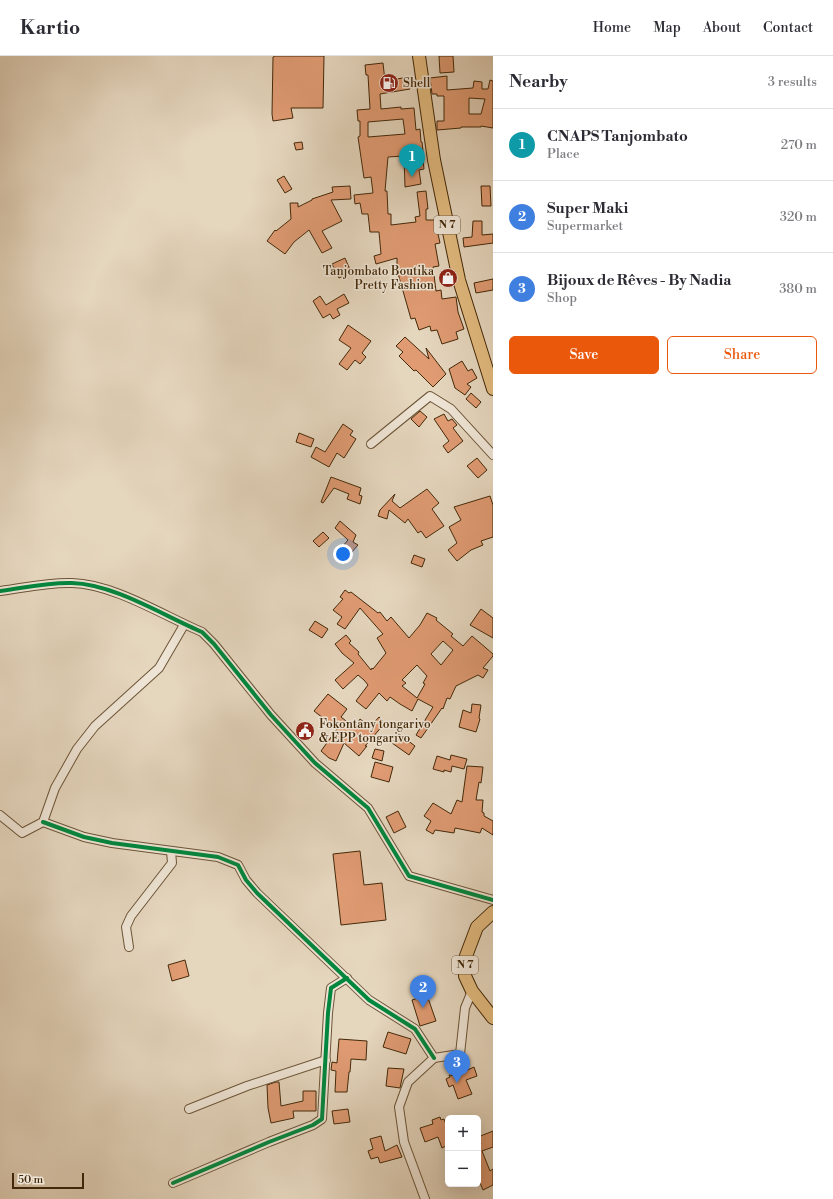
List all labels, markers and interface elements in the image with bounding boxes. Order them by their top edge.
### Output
text: Kartio [20,16,80,40]
text: Home [593,19,631,37]
text: Map [653,19,681,37]
text: About [703,19,741,37]
text: Contact [763,19,813,37]
text: Nearby [509,71,568,93]
fuel station icon: Shell [378,72,400,94]
text: 3 results [768,74,817,90]
place label: Shell [403,76,431,91]
text: CNAPS Tanjombato [547,127,688,146]
text: 1 [519,137,525,153]
text: 270 m [781,137,817,153]
pin: 1 [399,144,425,177]
text: Place [547,146,579,162]
text: Super Maki [547,199,628,218]
text: 2 [518,209,526,225]
text: 320 m [780,209,817,225]
road number: N 7 [434,216,460,234]
text: Supermarket [547,218,623,234]
place label: Tanjombato Boutika Pretty Fashion [323,264,435,293]
shop icon: Tanjombato Boutika Pretty Fashion [437,267,459,289]
text: Bijoux de Rêves - By Nadia [547,271,731,290]
text: 3 [518,281,526,297]
text: 380 m [779,281,817,297]
text: Shop [547,290,577,306]
button: Save [509,336,659,374]
button: Share [667,336,817,374]
your location [333,544,353,564]
place label: Fokontany tongarivo & EPP tongarivo [319,717,431,746]
public building icon: Fokontany tongarivo & EPP tongarivo [294,720,316,742]
road number: N 7 [452,956,478,974]
pin: 2 [410,975,436,1008]
pin: 3 [444,1050,470,1083]
map controls [445,1115,481,1187]
button: + [445,1115,481,1151]
button: − [445,1151,481,1187]
scale bar [12,1171,84,1190]
text: 50 m [18,1173,43,1187]

